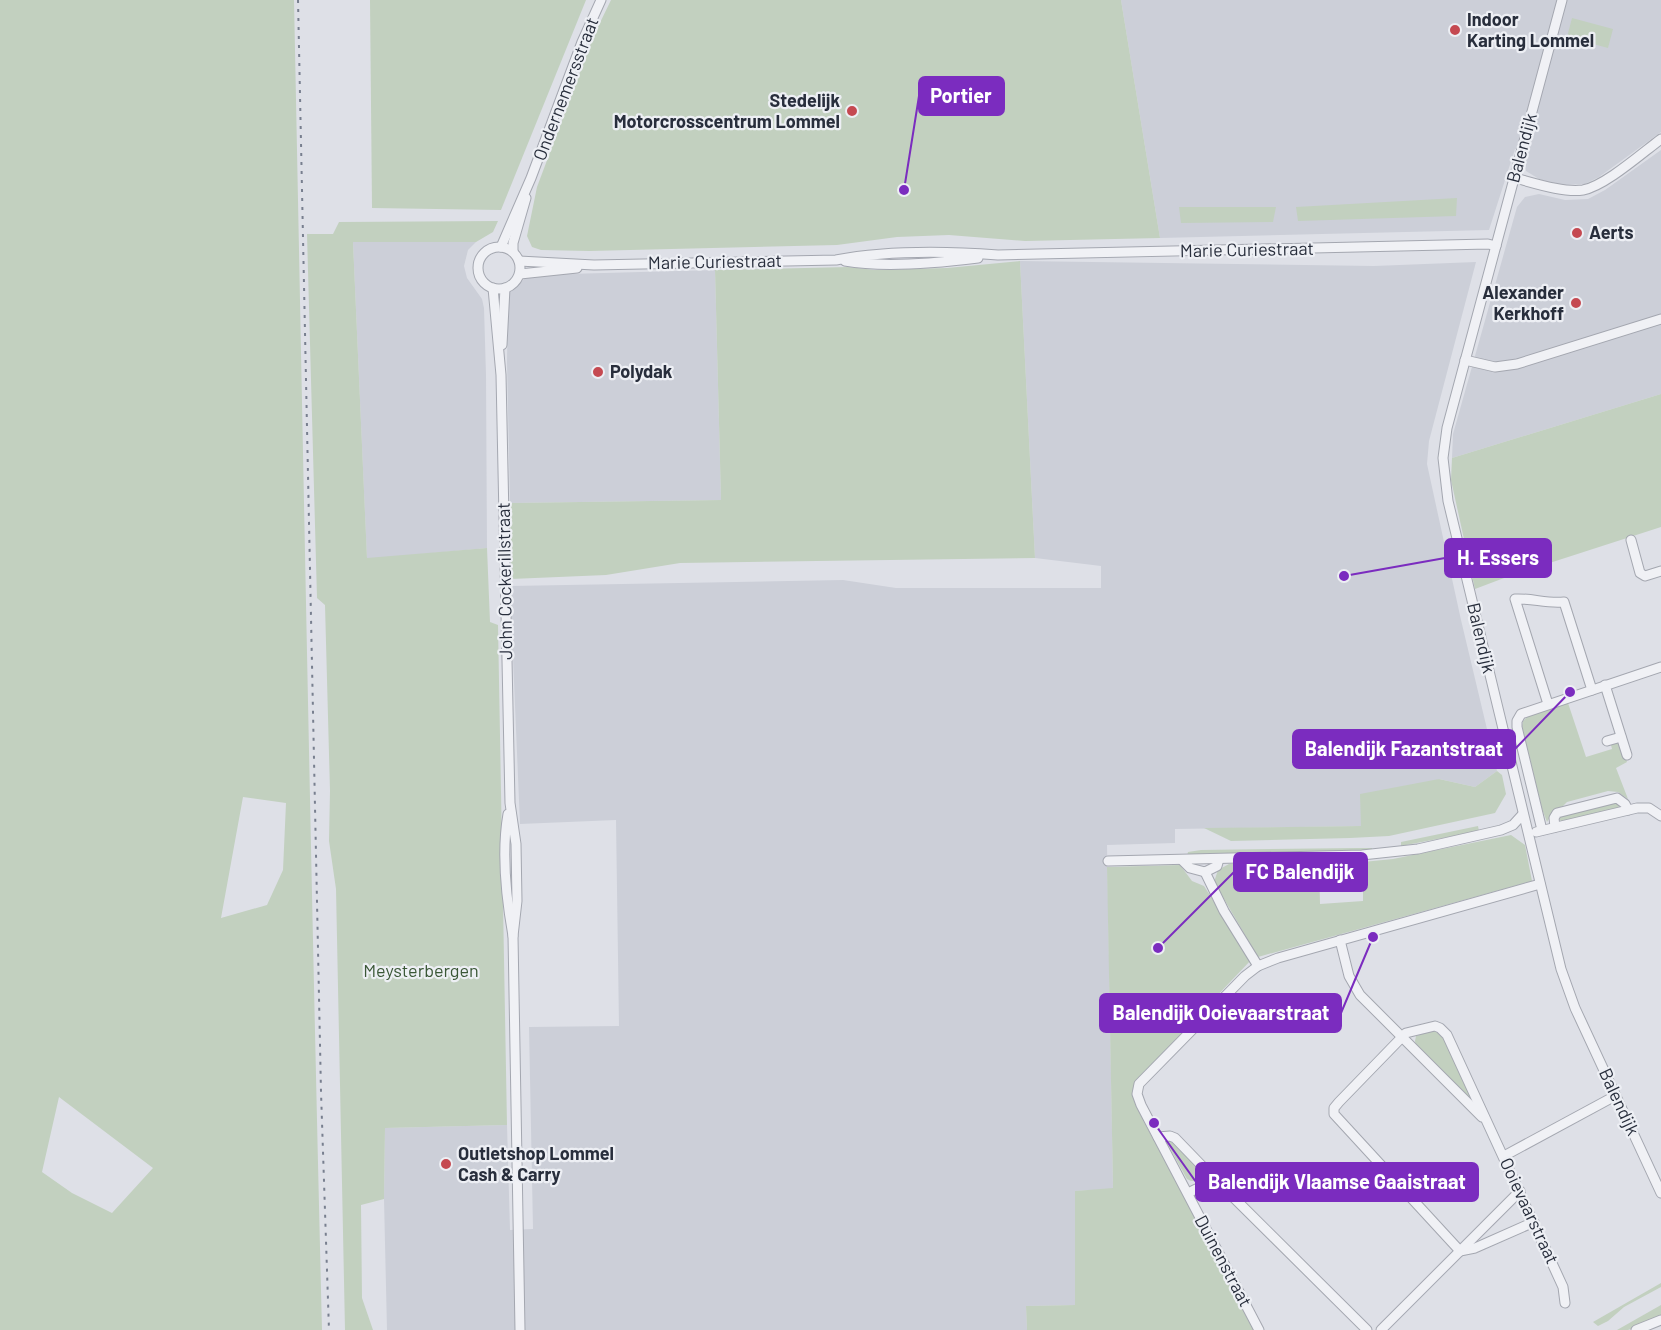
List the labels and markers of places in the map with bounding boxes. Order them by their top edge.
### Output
place label: Indoor Karting Lommel [1467,8,1594,51]
marker: Indoor Karting Lommel [1448,23,1462,37]
callout: Portier [919,77,1004,115]
place label: Stedelijk Motorcrosscentrum Lommel [614,89,840,132]
marker: Stedelijk Motorcrosscentrum Lommel [845,104,859,118]
place label: Aerts [1589,221,1633,243]
marker: Aerts [1570,226,1584,240]
place label: Alexander Kerkhoff [1482,281,1564,324]
marker: Alexander Kerkhoff [1569,296,1583,310]
place label: Polydak [610,360,673,382]
marker: Polydak [591,365,605,379]
callout: H. Essers [1445,539,1551,577]
callout: Balendijk Fazantstraat [1293,730,1515,768]
callout: FC Balendijk [1234,853,1367,891]
callout: Balendijk Ooievaarstraat [1100,994,1341,1032]
place label: Outletshop Lommel Cash & Carry [458,1142,614,1185]
marker: Outletshop Lommel Cash & Carry [439,1157,453,1171]
callout: Balendijk Vlaamse Gaaistraat [1196,1163,1478,1201]

